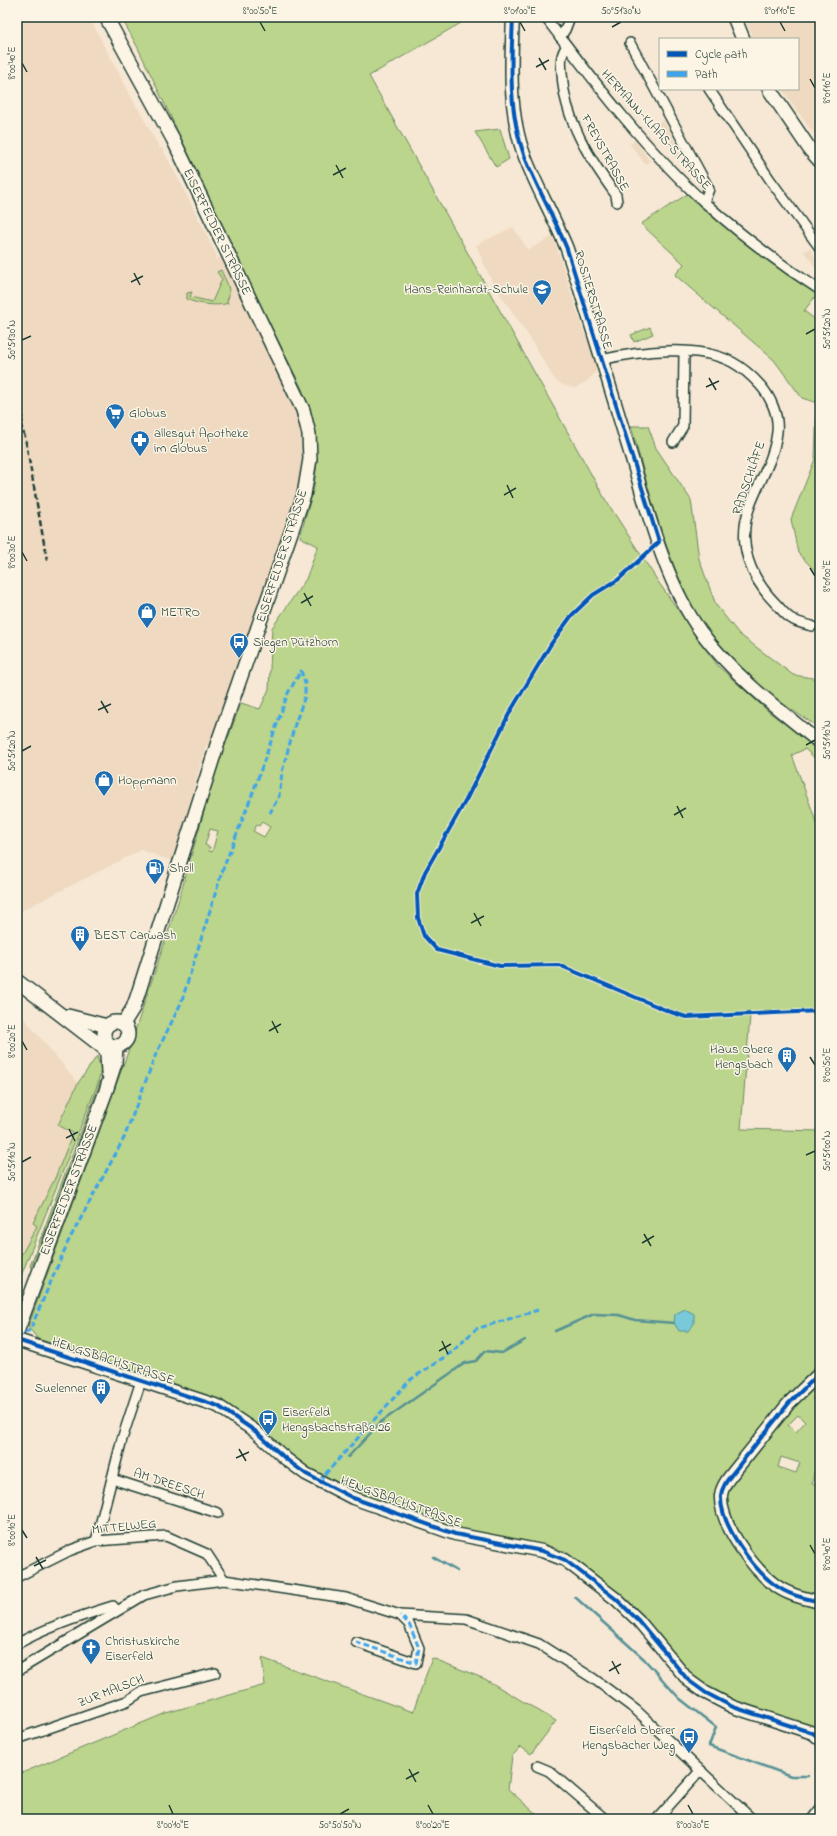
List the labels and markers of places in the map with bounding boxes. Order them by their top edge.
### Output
school or university icon: Hans-Reinhardt-Schule [531,278,553,306]
place label: Hans-Reinhardt-Schule [404,280,528,299]
supermarket icon: Globus [104,402,126,430]
place label: Globus [129,404,167,423]
place label: allesgut Apotheke im Globus [154,424,249,458]
pharmacy icon: allesgut Apotheke im Globus [129,429,151,457]
shop icon: METRO [136,601,158,629]
place label: METRO [161,603,200,622]
bus stop icon: Siegen Pützhorn [228,631,250,659]
place label: Siegen Pützhorn [253,633,338,653]
shop icon: Hoppmann [93,769,115,797]
place label: Hoppmann [118,771,176,790]
fuel station icon: Shell [144,857,166,885]
place label: Shell [169,859,194,878]
building icon: BEST Carwash [69,924,91,952]
place label: BEST Carwash [93,926,176,945]
place label: Haus Obere Hengsbach [710,1040,773,1075]
building icon: Haus Obere Hengsbach [776,1045,798,1073]
building icon: Suelenner [90,1377,112,1405]
place label: Suelenner [35,1379,88,1398]
place label: Eiserfeld Hengsbachstraße 26 [282,1403,390,1438]
bus stop icon: Eiserfeld Hengsbachstraße 26 [257,1408,279,1436]
place label: Christuskirche Eiserfeld [105,1632,180,1666]
church icon: Christuskirche Eiserfeld [80,1637,102,1665]
place label: Eiserfeld Oberer Hengsbacher Weg [582,1721,676,1756]
bus stop icon: Eiserfeld Oberer Hengsbacher Weg [678,1726,700,1754]

